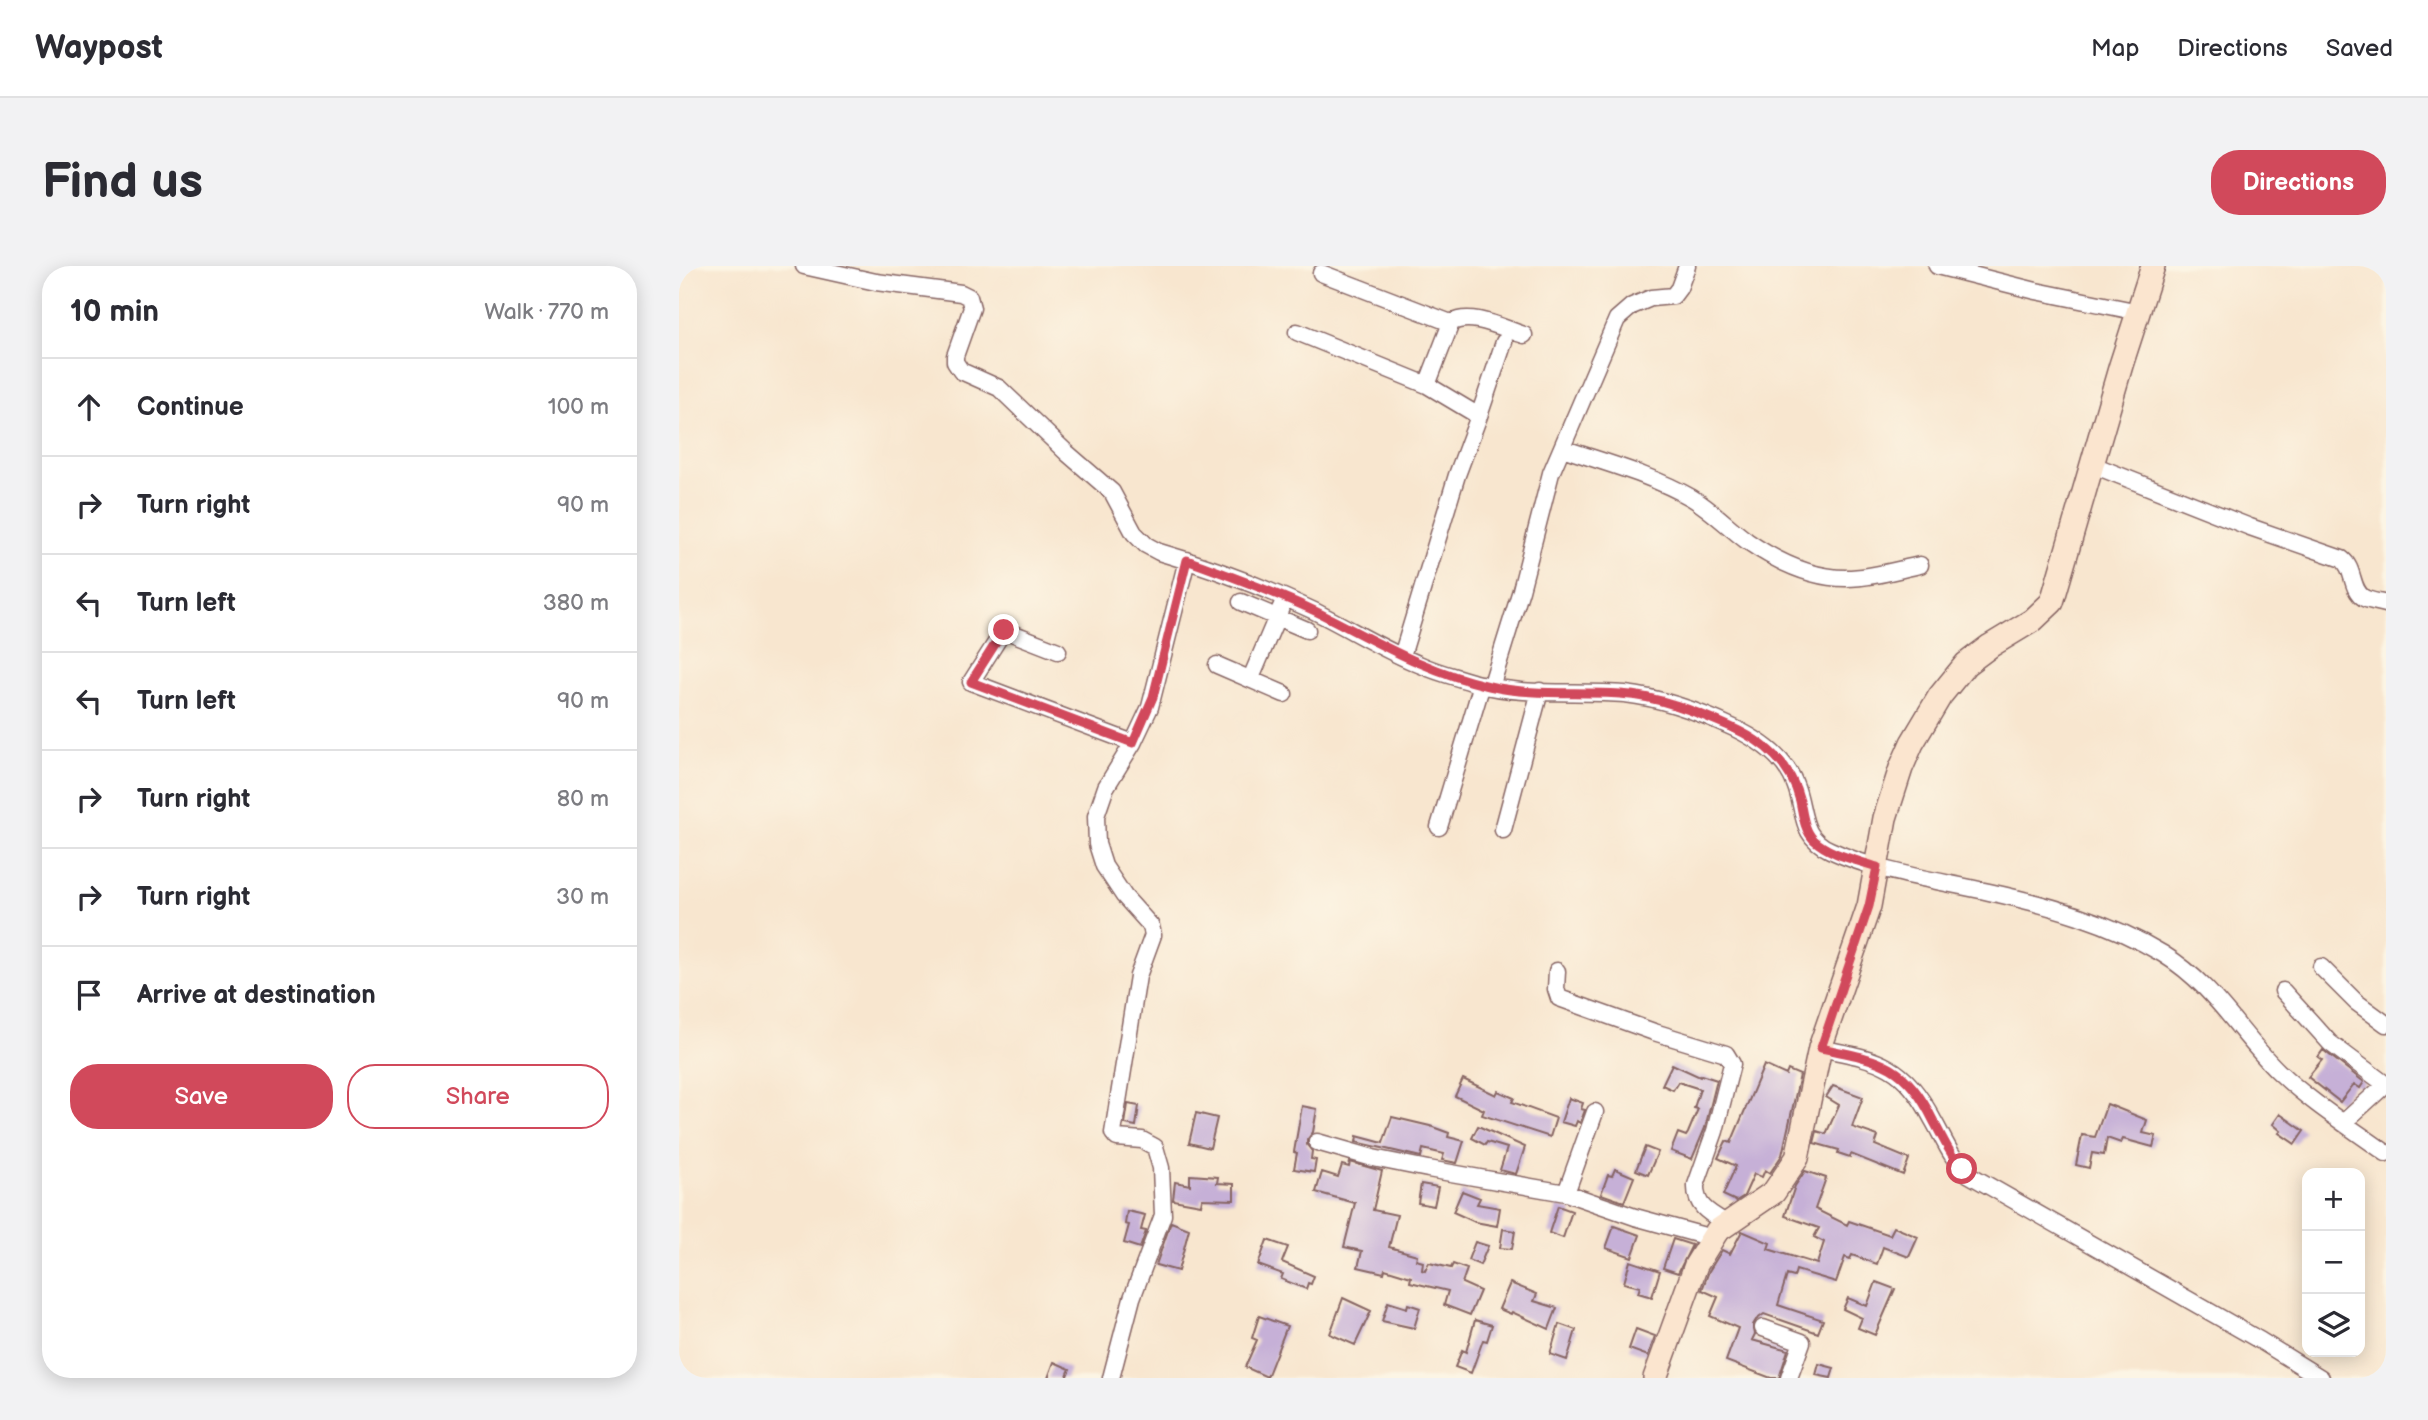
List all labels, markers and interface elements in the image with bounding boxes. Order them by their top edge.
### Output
text: Waypost [35,28,163,68]
text: Map [2091,34,2139,63]
text: Directions [2177,34,2288,63]
text: Saved [2326,34,2393,63]
button: Directions [2211,150,2386,215]
text: Find us [42,153,203,212]
text: 10 min [70,294,159,330]
text: Walk · 770 m [484,298,609,326]
icon: ahead [70,388,108,426]
text: Continue [137,392,244,423]
text: 100 m [548,393,609,421]
icon: right [70,486,108,524]
text: Turn right [137,490,250,521]
text: 90 m [557,491,609,519]
icon: left [70,584,108,622]
text: Turn left [137,588,236,619]
text: 380 m [543,589,609,617]
route end [988,614,1019,645]
icon: left [70,682,108,720]
text: Turn left [137,686,236,717]
text: 90 m [557,687,609,715]
icon: right [70,780,108,818]
text: Turn right [137,784,250,815]
text: 80 m [557,785,609,813]
icon: right [70,878,108,916]
text: Turn right [137,882,250,913]
text: 30 m [556,883,609,911]
icon: arrive [70,976,108,1014]
text: Arrive at destination [137,980,376,1011]
button: Save [70,1064,333,1129]
button: Share [347,1064,609,1129]
route start [1946,1153,1977,1184]
map controls [2302,1168,2365,1357]
button: + [2302,1168,2365,1231]
button: − [2302,1231,2365,1294]
button: layers [2302,1294,2365,1357]

